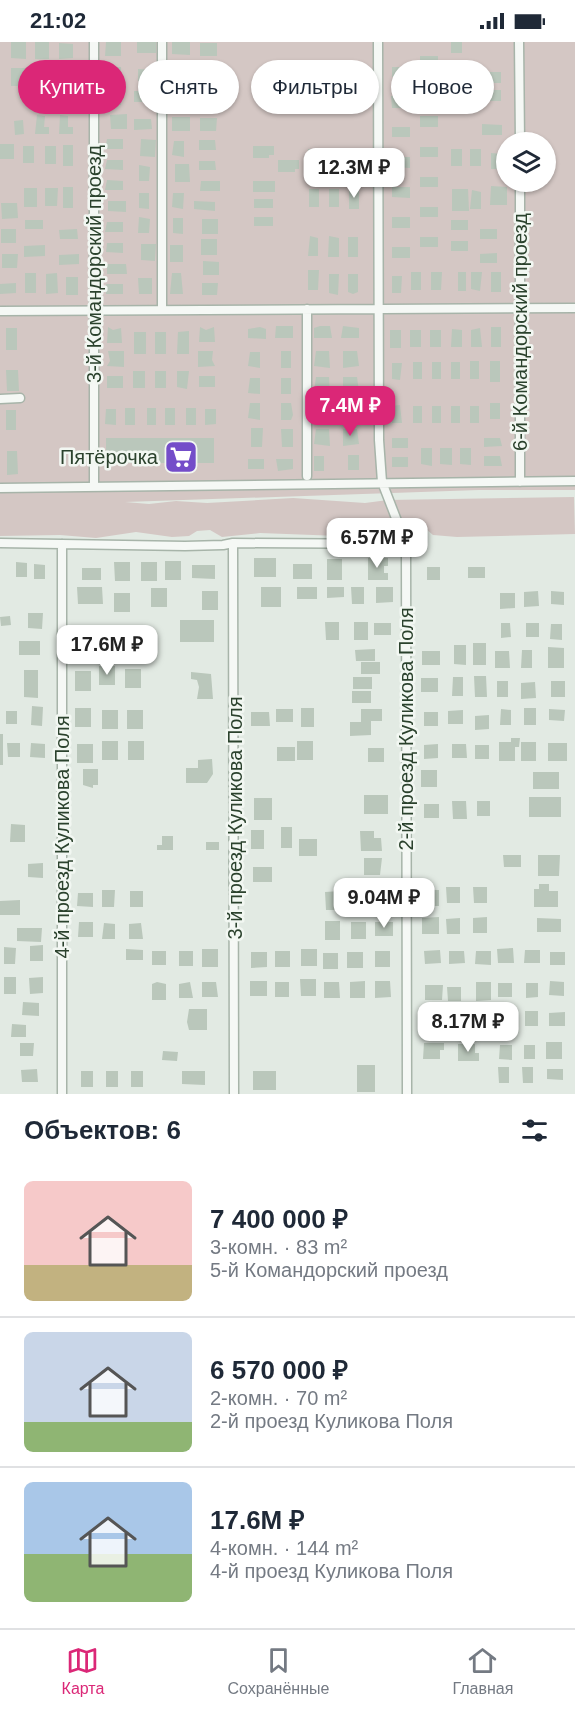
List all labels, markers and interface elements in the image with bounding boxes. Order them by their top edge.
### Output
text: 21:02 [30,8,86,33]
chip: Купить [18,60,126,114]
chip: Снять [138,60,239,114]
chip: Фильтры [251,60,379,114]
chip: Новое [391,60,494,114]
map controls [496,132,556,192]
button: layers [496,132,556,192]
street label: 3-й Командорский проезд [83,145,105,383]
pin: 12.3M ₽ [299,148,409,199]
text: 12.3M ₽ [318,156,390,178]
street label: 6-й Командорский проезд [509,213,531,451]
pin: 7.4M ₽ [301,386,399,437]
text: 7.4M ₽ [319,394,381,416]
supermarket icon: Пятёрочка [163,439,199,475]
place label: Пятёрочка [60,446,159,468]
pin: 6.57M ₽ [322,518,432,569]
text: 6.57M ₽ [341,526,413,548]
street label: 2-й проезд Куликова Поля [395,607,417,851]
pin: 17.6M ₽ [52,625,162,676]
text: 17.6M ₽ [71,633,143,655]
street label: 3-й проезд Куликова Поля [224,696,246,940]
street label: 4-й проезд Куликова Поля [51,715,73,959]
pin: 9.04M ₽ [329,878,439,929]
text: 9.04M ₽ [348,886,420,908]
pin: 8.17M ₽ [413,1002,523,1053]
text: 8.17M ₽ [432,1010,504,1032]
icon: filters [518,1114,551,1147]
text: Объектов: 6 [24,1115,181,1145]
text: 7 400 000 ₽ [210,1204,348,1234]
icon: home [72,1205,144,1277]
text: 3-комн. · 83 m² [210,1236,347,1258]
text: 5-й Командорский проезд [210,1259,448,1281]
text: 6 570 000 ₽ [210,1355,348,1385]
icon: home [72,1356,144,1428]
text: 2-комн. · 70 m² [210,1387,347,1409]
text: 2-й проезд Куликова Поля [210,1410,453,1432]
text: 17.6M ₽ [210,1505,305,1535]
icon: home [72,1506,144,1578]
text: 4-комн. · 144 m² [210,1537,358,1559]
text: 4-й проезд Куликова Поля [210,1560,453,1582]
tab: Карта [62,1644,104,1698]
tab: Сохранённые [228,1644,329,1698]
tab: Главная [453,1644,513,1698]

